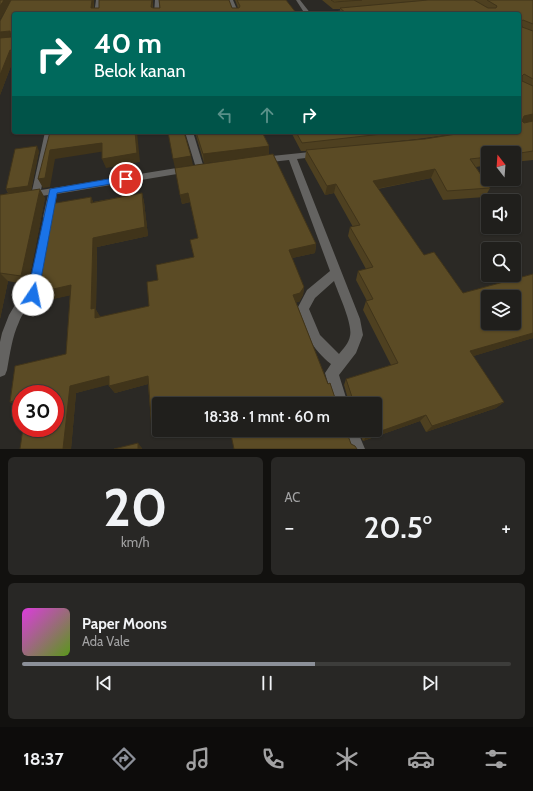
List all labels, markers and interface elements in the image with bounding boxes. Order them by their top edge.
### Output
text: 40 m [94,26,162,60]
icon: right [28,28,80,80]
text: Belok kanan [94,60,186,82]
icon: left [214,104,236,126]
icon: ahead [256,104,278,126]
icon: right [298,104,320,126]
north arrow [481,146,521,186]
map controls [481,146,521,330]
pin [109,162,143,196]
icon: arrive [115,168,137,190]
button: sound [481,194,521,234]
button: search [481,242,521,282]
position arrow [12,274,54,316]
button: layers [481,290,521,330]
speed limit sign: 30 [12,385,64,437]
text: 18:38 · 1 mnt · 60 m [204,408,330,426]
text: 20 [103,476,167,539]
text: AC [285,489,300,505]
text: 20.5° [364,509,432,546]
text: − [285,514,294,541]
text: + [501,514,511,541]
text: km/h [121,534,149,550]
text: Paper Moons [82,615,167,633]
text: Ada Vale [82,633,130,649]
icon: previous [93,672,115,694]
icon: pause [256,672,278,694]
icon: next [419,672,441,694]
icon: directions [110,745,138,773]
icon: music [184,745,212,773]
icon: phone [259,745,287,773]
icon: climate [333,745,361,773]
icon: car [407,745,435,773]
icon: filters [482,745,510,773]
text: 18:37 [23,748,64,770]

